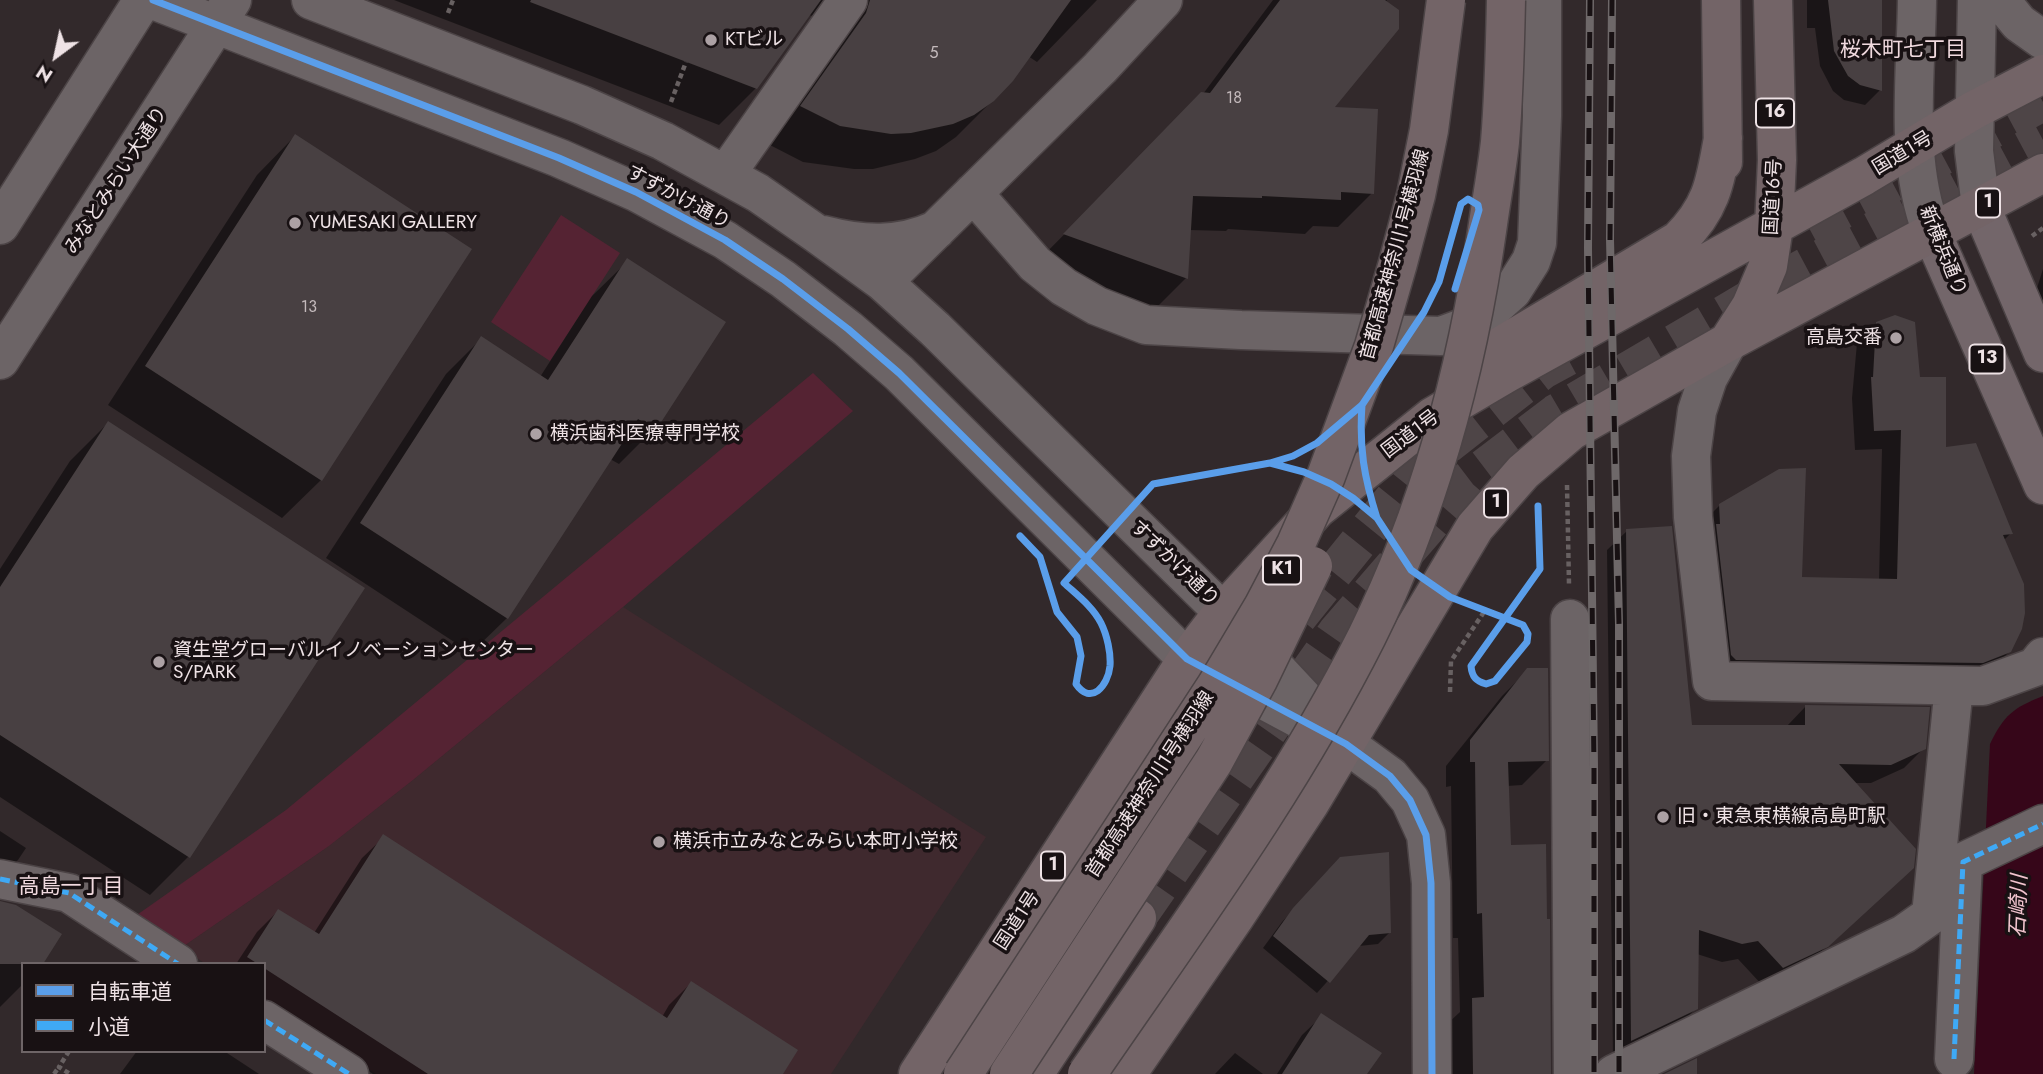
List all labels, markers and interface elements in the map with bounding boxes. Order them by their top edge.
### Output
north arrow [21,21,91,91]
place label: KTビル [725,29,783,51]
marker: KTビル [703,32,719,48]
district label: 桜木町七丁目 [1840,38,1966,64]
house number: 5 [929,44,939,64]
text: N [31,59,58,89]
house number: 18 [1226,89,1242,109]
road number: 16 [1756,98,1794,128]
street label: みなとみらい大通り [61,103,173,259]
street label: 国道1号 [1869,127,1937,181]
street label: 首都高速神奈川1号横羽線 [1357,147,1435,363]
street label: 国道16号 [1761,158,1787,236]
street label: すずかけ通り [622,161,734,235]
road number: 1 [1976,188,2000,218]
street label: 新横浜通り [1914,203,1970,299]
place label: YUMESAKI GALLERY [309,212,477,234]
marker: YUMESAKI GALLERY [287,215,303,231]
house number: 13 [301,298,317,318]
place label: 高島交番 [1806,327,1882,349]
marker: 高島交番 [1888,330,1904,346]
road number: 13 [1969,344,2004,374]
street label: 国道1号 [1378,406,1444,464]
place label: 横浜歯科医療専門学校 [550,423,740,445]
marker: 横浜歯科医療専門学校 [528,426,544,442]
road number: 1 [1484,489,1508,518]
street label: すずかけ通り [1125,516,1223,612]
road number: K1 [1263,556,1301,584]
place label: 資生堂グローバルイノベーションセンター S/PARK [173,640,534,684]
marker: 資生堂グローバルイノベーションセンター S/PARK [151,654,167,670]
street label: 首都高速神奈川1号横羽線 [1082,688,1220,882]
place label: 旧・東急東横線高島町駅 [1677,806,1886,828]
marker: 旧・東急東横線高島町駅 [1655,809,1671,825]
place label: 横浜市立みなとみらい本町小学校 [673,831,958,853]
marker: 横浜市立みなとみらい本町小学校 [651,834,667,850]
road number: 1 [1041,852,1065,880]
water label: 石崎川 [2006,874,2034,938]
district label: 高島一丁目 [19,875,123,901]
street label: 国道1号 [991,887,1045,955]
legend [21,962,266,1053]
text: 自転車道 [88,977,172,1007]
text: 小道 [88,1012,130,1042]

